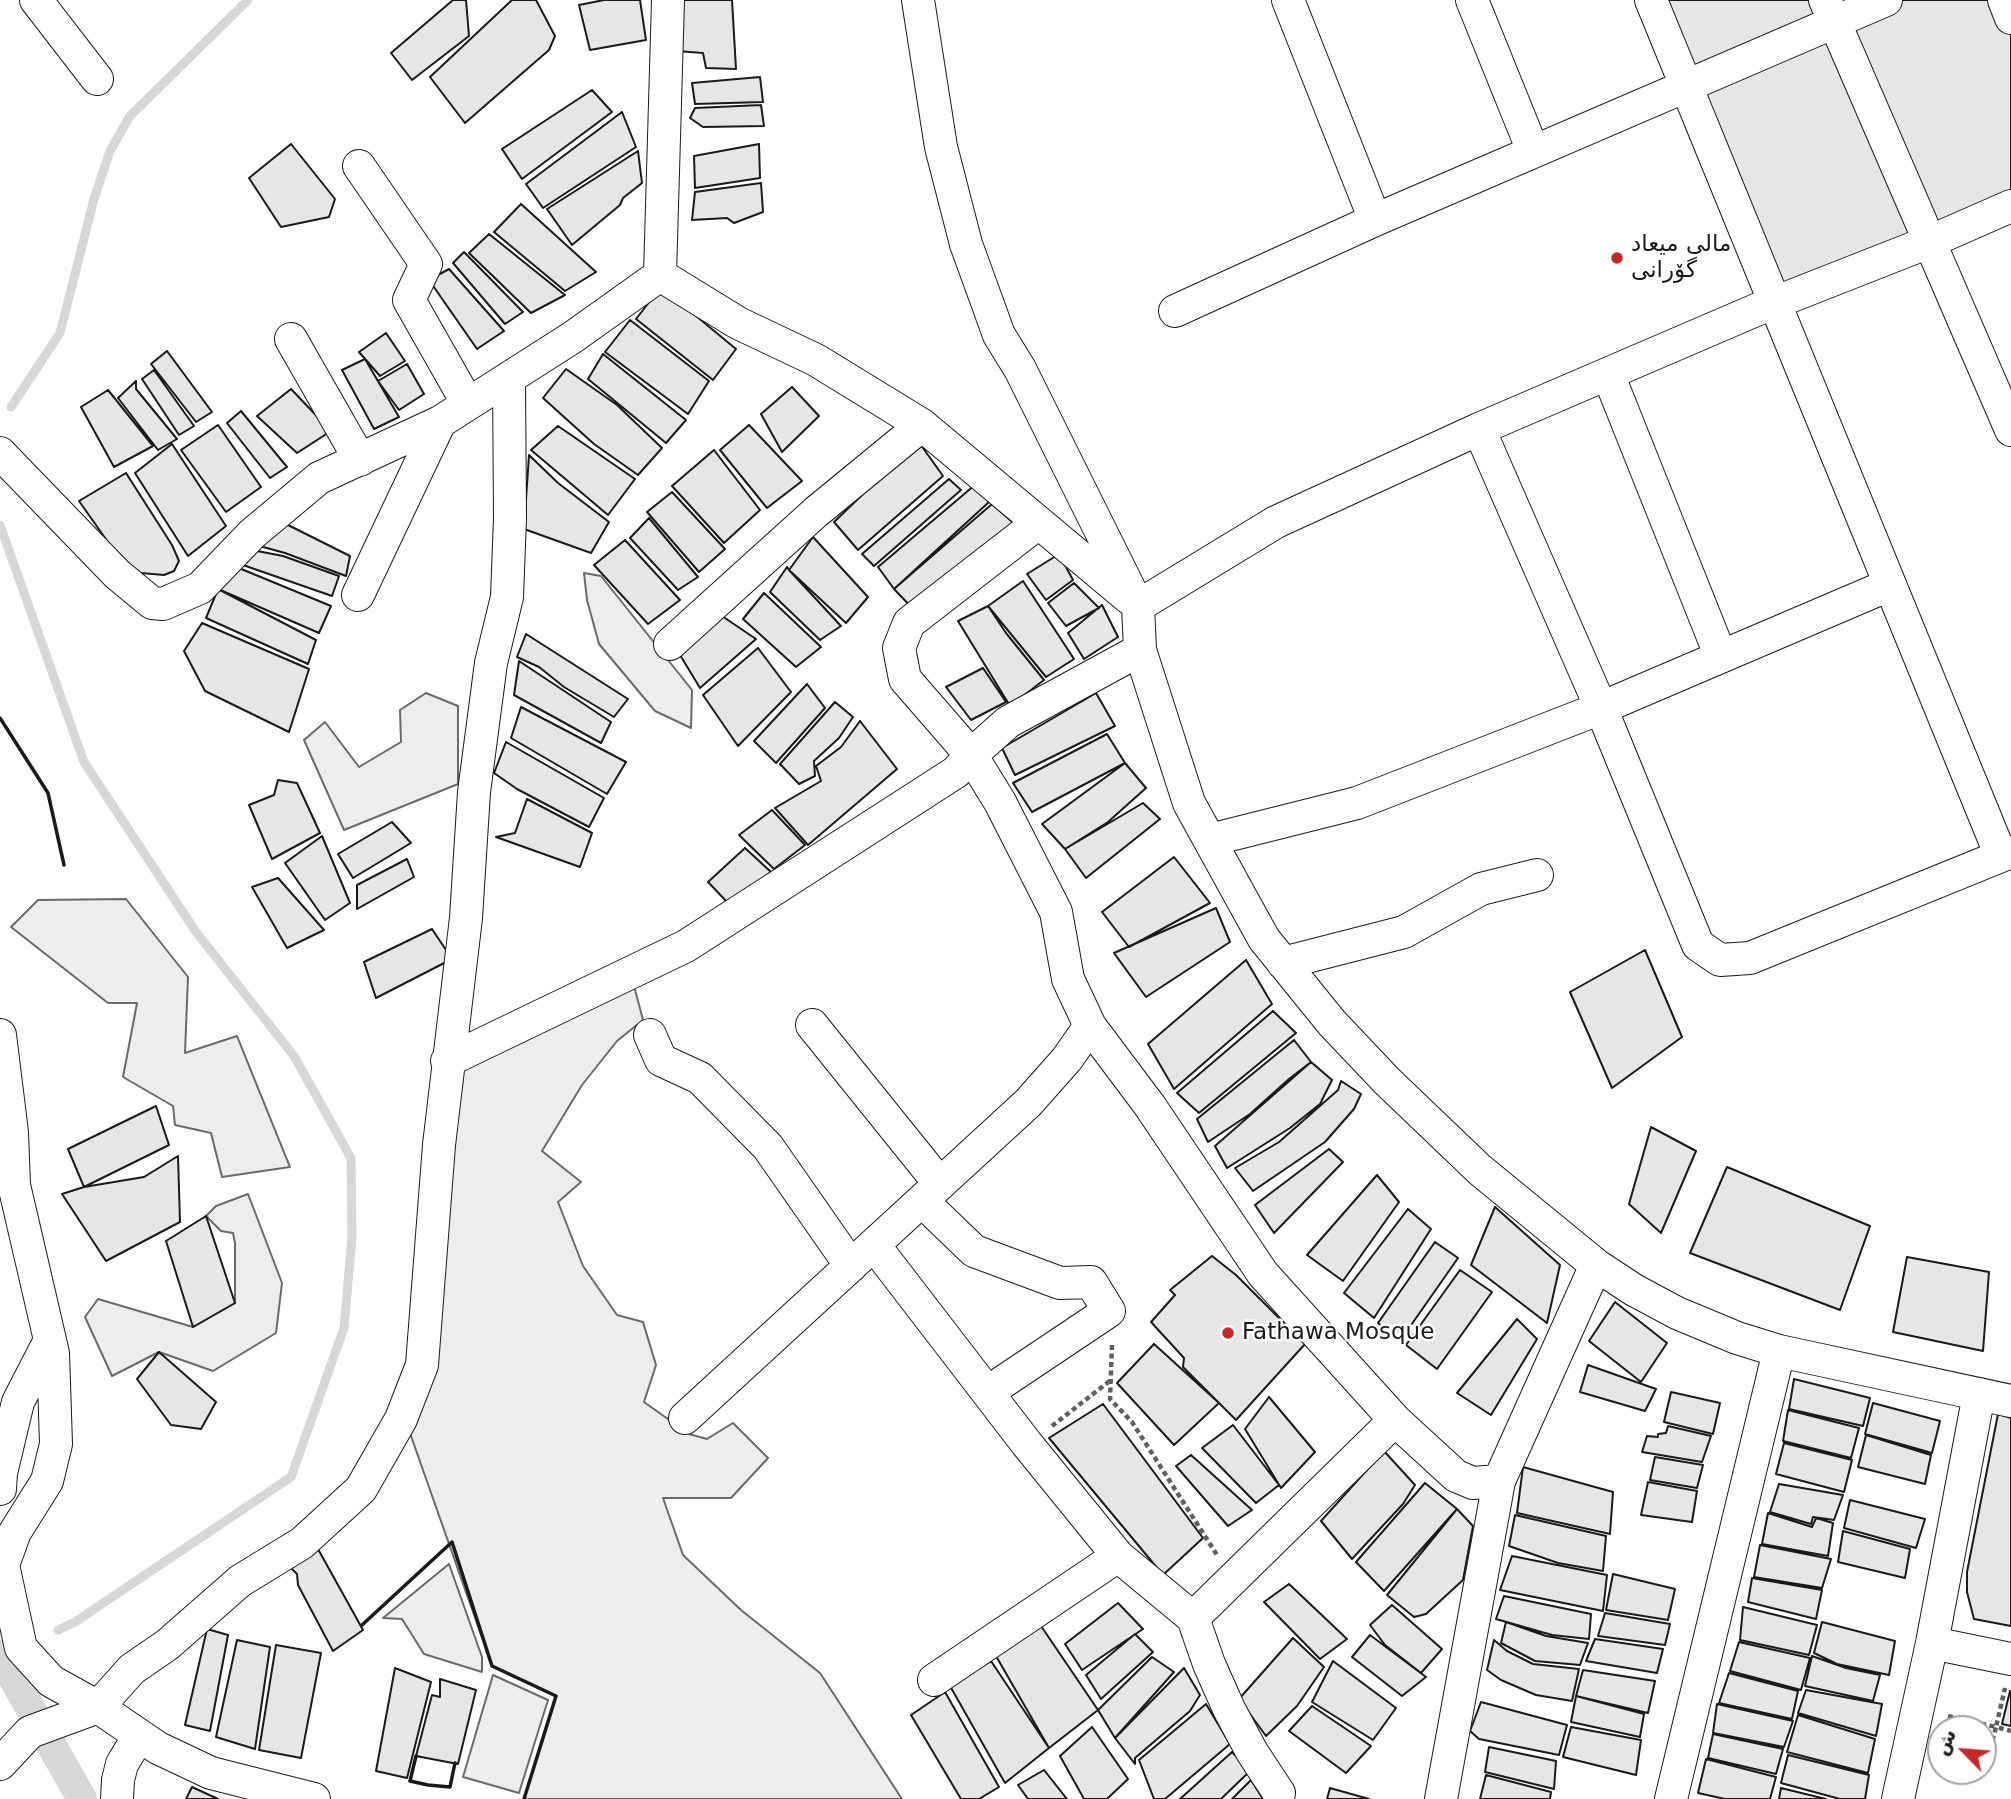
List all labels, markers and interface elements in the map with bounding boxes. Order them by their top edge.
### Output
place label: مالی میعاد گۆرانی [1631,231,1731,285]
marker: مالی میعاد گۆرانی [1609,250,1625,266]
place label: Fathawa Mosque [1242,1319,1434,1347]
marker: Fathawa Mosque [1220,1325,1236,1341]
north arrow [1927,1715,1997,1785]
text: ش [1929,1725,1960,1759]

